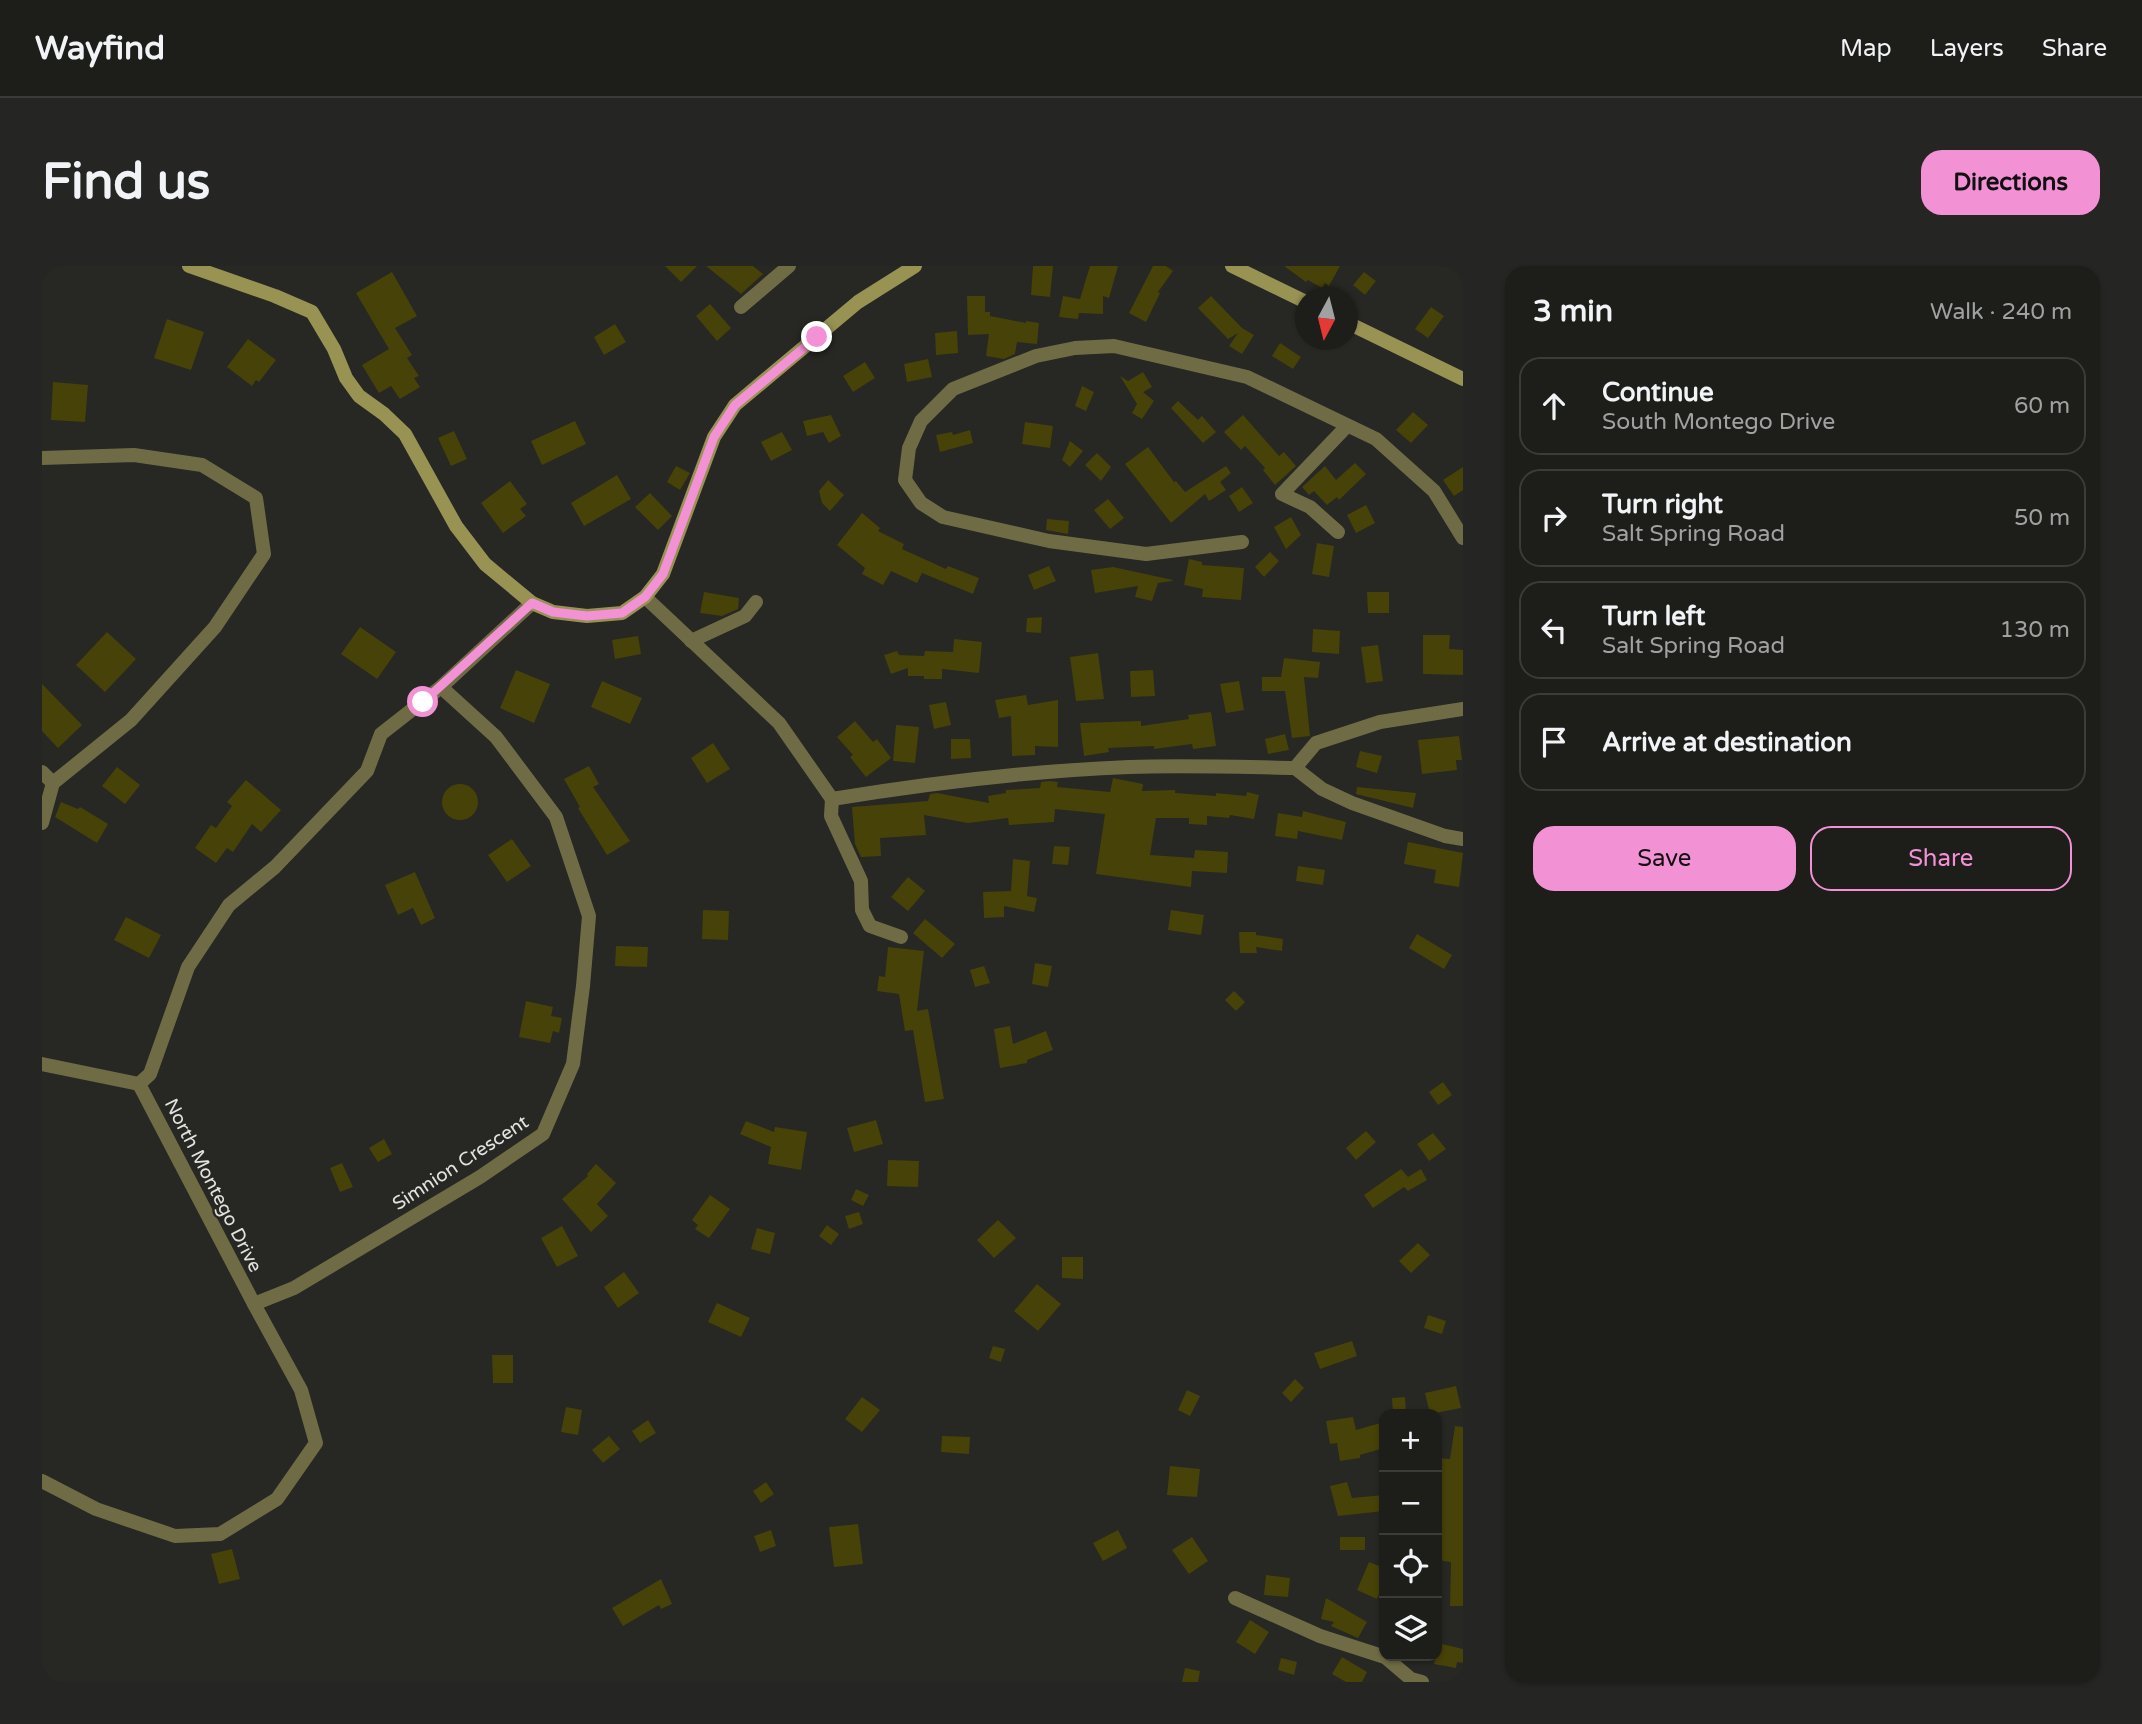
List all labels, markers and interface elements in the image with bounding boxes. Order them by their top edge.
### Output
text: Wayfind [35,29,165,68]
text: Map [1840,34,1892,63]
text: Layers [1930,34,2004,63]
text: Share [2042,34,2107,63]
button: Directions [1921,150,2100,215]
text: Find us [42,153,210,212]
north arrow [1295,287,1358,350]
text: 3 min [1533,293,1613,330]
text: Walk · 240 m [1930,298,2072,326]
route end [801,321,832,352]
text: Continue [1602,377,1714,408]
icon: ahead [1535,387,1573,425]
text: 60 m [2014,392,2070,420]
text: South Montego Drive [1602,408,1835,436]
text: Turn right [1602,489,1723,520]
icon: right [1535,499,1573,537]
text: 50 m [2014,504,2070,532]
text: Salt Spring Road [1602,520,1785,548]
text: Turn left [1602,601,1705,632]
icon: left [1535,611,1573,649]
text: 130 m [2000,616,2070,644]
text: Salt Spring Road [1602,632,1785,660]
route start [407,686,438,717]
icon: arrive [1535,723,1573,761]
text: Arrive at destination [1602,727,1852,758]
button: Save [1533,826,1796,891]
button: Share [1810,826,2072,891]
street label: North Montego Drive [160,1095,266,1276]
street label: Simnion Crescent [389,1111,533,1215]
map controls [1379,1409,1442,1661]
button: + [1379,1409,1442,1472]
button: − [1379,1472,1442,1535]
button: locate [1379,1535,1442,1598]
button: layers [1379,1598,1442,1661]

